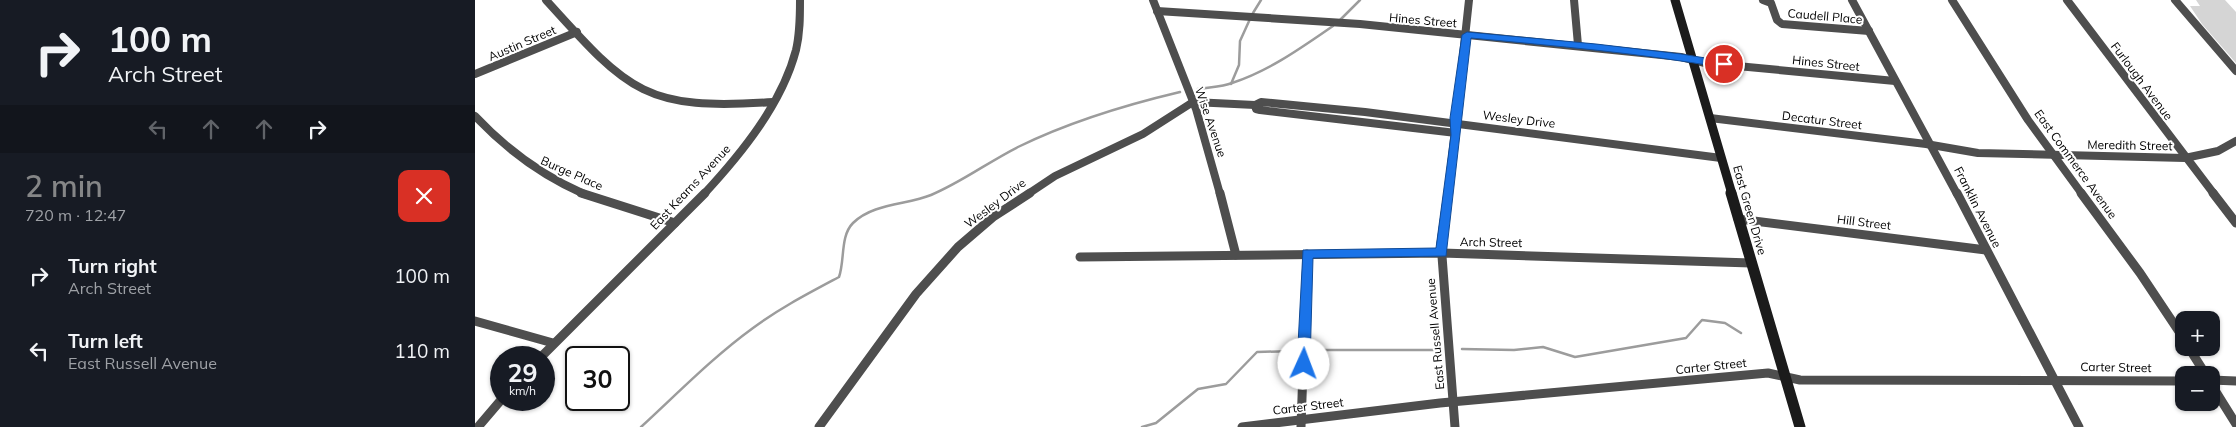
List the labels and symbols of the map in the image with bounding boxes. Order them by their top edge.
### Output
street label: Caudell Place [1787,5,1863,27]
street label: Hines Street [1389,10,1457,30]
street label: Austin Street [486,22,558,64]
street label: Furlough Avenue [2108,39,2176,123]
pin [1703,43,1745,85]
street label: Hines Street [1791,52,1861,74]
street label: Wise Avenue [1192,85,1230,159]
street label: Wesley Drive [1482,107,1556,131]
street label: East Commerce Avenue [2031,107,2121,221]
street label: Decatur Street [1781,108,1863,132]
street label: Meredith Street [2087,137,2173,153]
street label: East Kearns Avenue [647,141,733,233]
street label: Burge Place [539,153,605,193]
street label: East Green Drive [1730,163,1770,257]
street label: Franklin Avenue [1951,164,2005,250]
street label: Wesley Drive [961,175,1029,231]
street label: Hill Street [1836,211,1892,233]
street label: Arch Street [1460,234,1522,250]
street label: East Russell Avenue [1423,278,1447,390]
position arrow [1277,337,1329,389]
speed limit sign: 30 [565,346,630,411]
street label: Carter Street [1675,355,1747,377]
street label: Carter Street [2080,359,2152,375]
street label: Carter Street [1272,394,1344,418]

